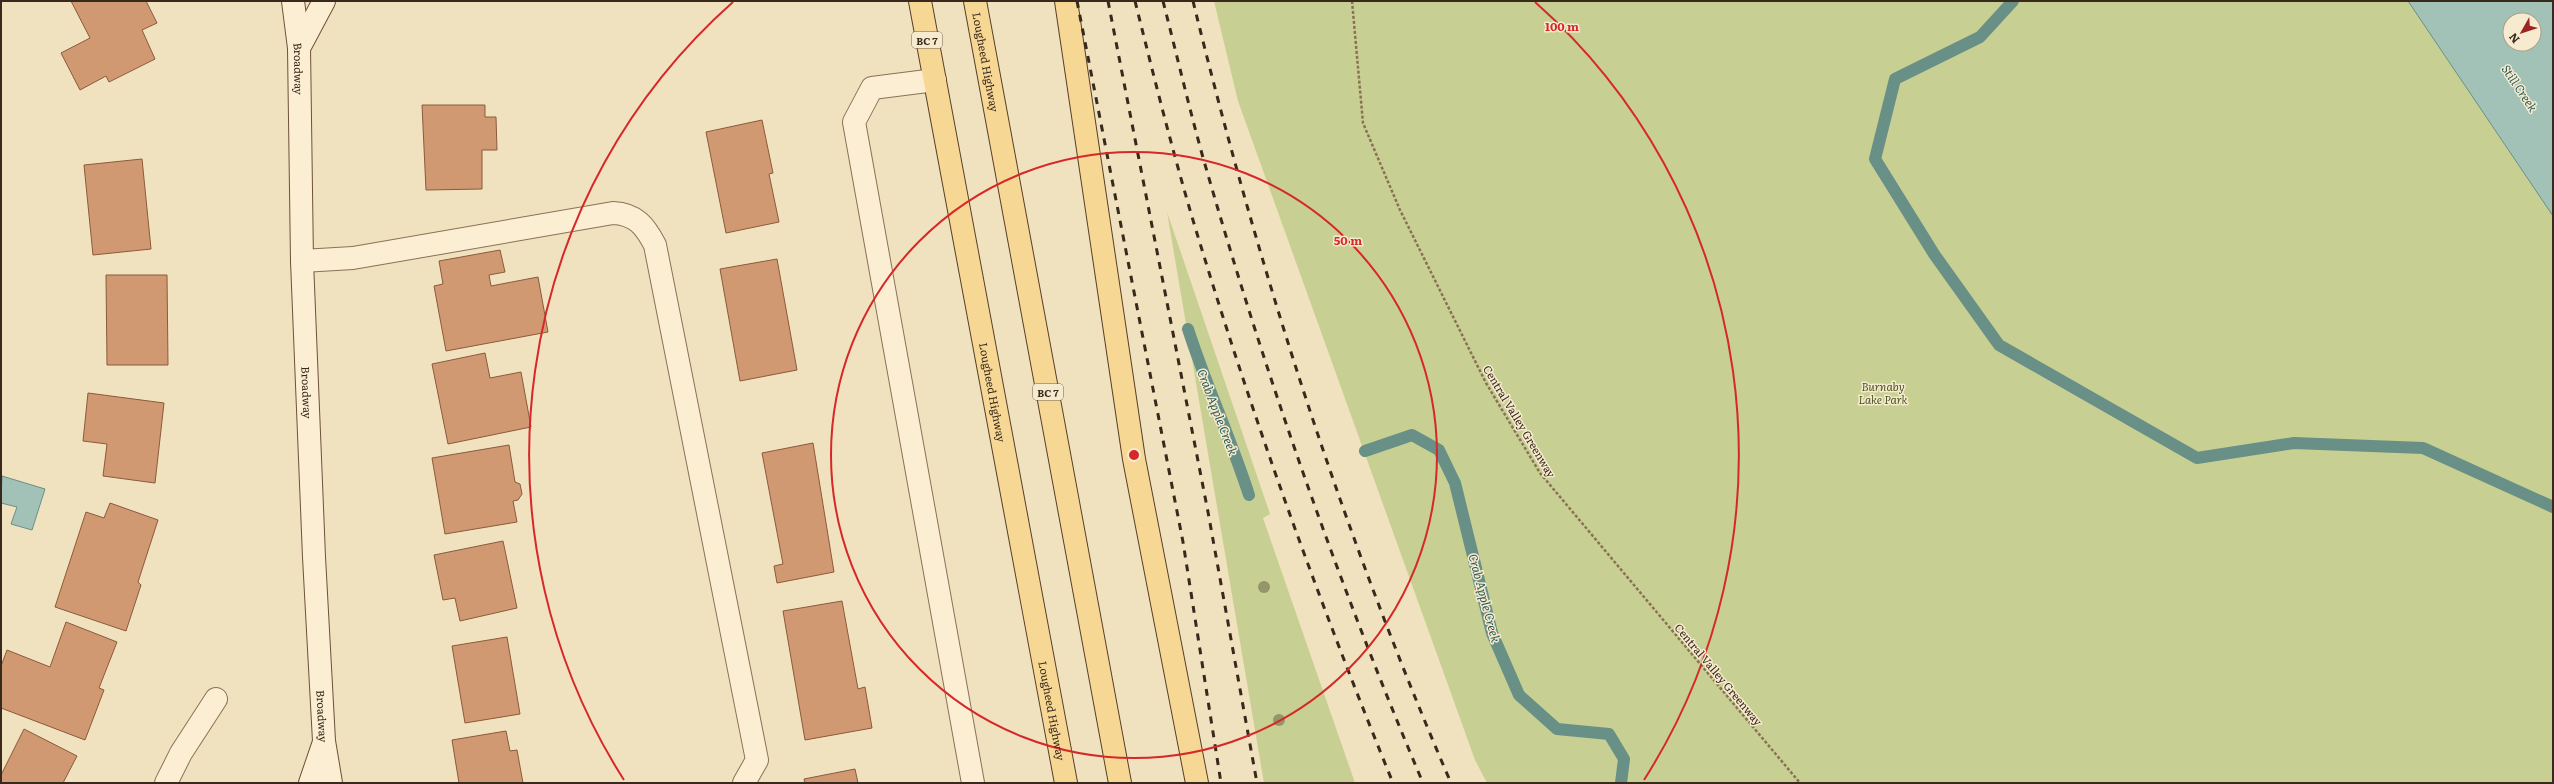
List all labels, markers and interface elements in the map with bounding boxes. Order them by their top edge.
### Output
street label: Lougheed Highway [969,11,1003,114]
north arrow [2502,12,2542,52]
text: 100 m [1545,17,1579,35]
text: N [2504,30,2523,48]
road number: BC 7 [912,32,942,48]
street label: Broadway [290,42,308,96]
water label: Still Creek [2498,61,2543,115]
text: 50 m [1334,231,1362,249]
street label: Lougheed Highway [976,341,1010,444]
street label: Central Valley Greenway [1480,362,1560,481]
street label: Broadway [298,366,316,420]
water label: Crab Apple Creek [1193,366,1243,458]
park label: Burnaby Lake Park [1858,378,1908,407]
road number: BC 7 [1033,384,1063,400]
centre of rings [1127,448,1141,462]
water label: Crab Apple Creek [1465,552,1506,645]
street label: Central Valley Greenway [1672,620,1767,729]
street label: Lougheed Highway [1035,660,1070,762]
street label: Broadway [313,690,332,743]

